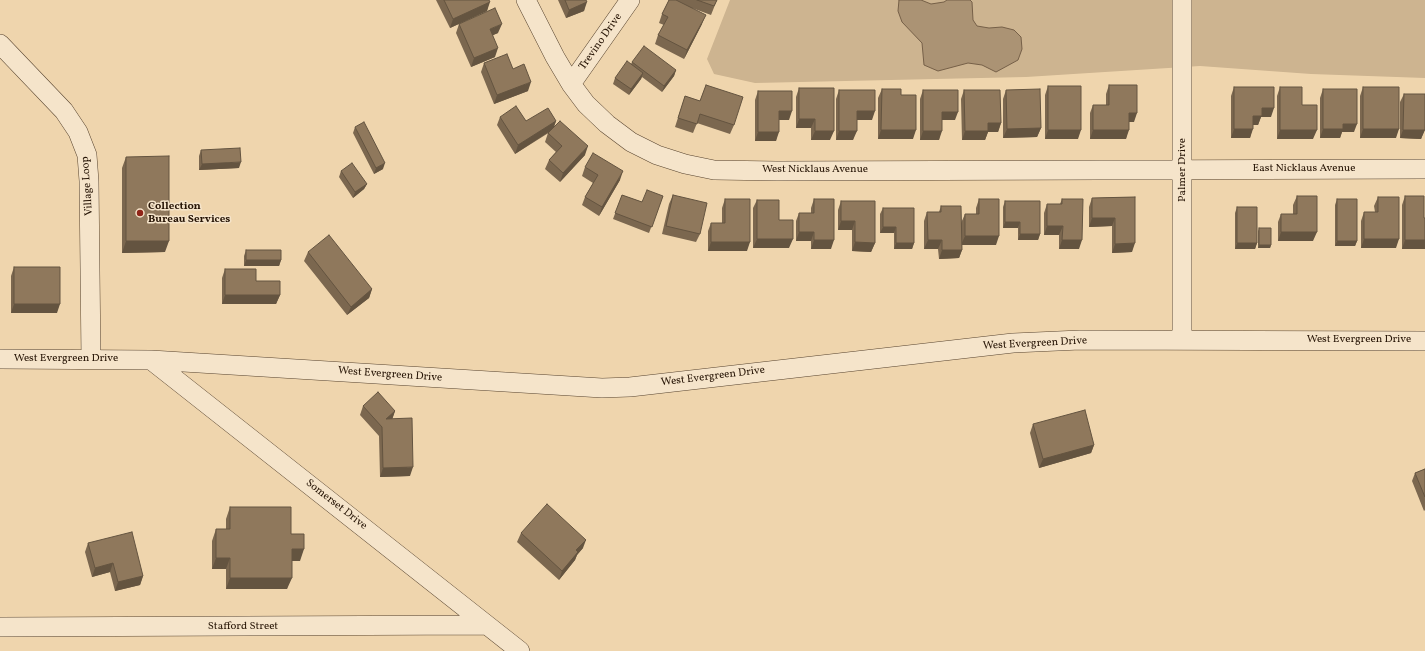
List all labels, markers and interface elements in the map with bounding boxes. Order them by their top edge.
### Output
street label: Trevino Drive [577,11,625,73]
street label: Palmer Drive [1176,138,1190,202]
street label: Village Loop [79,156,97,216]
street label: East Nicklaus Avenue [1253,162,1355,176]
street label: West Nicklaus Avenue [762,163,868,177]
place label: Collection Bureau Services [148,200,230,226]
marker: Collection Bureau Services [135,208,145,218]
street label: West Evergreen Drive [1307,333,1411,347]
street label: West Evergreen Drive [982,335,1088,353]
street label: West Evergreen Drive [14,352,118,366]
street label: West Evergreen Drive [660,364,766,390]
street label: West Evergreen Drive [337,365,443,385]
street label: Somerset Drive [303,477,369,533]
street label: Stafford Street [208,620,278,634]

